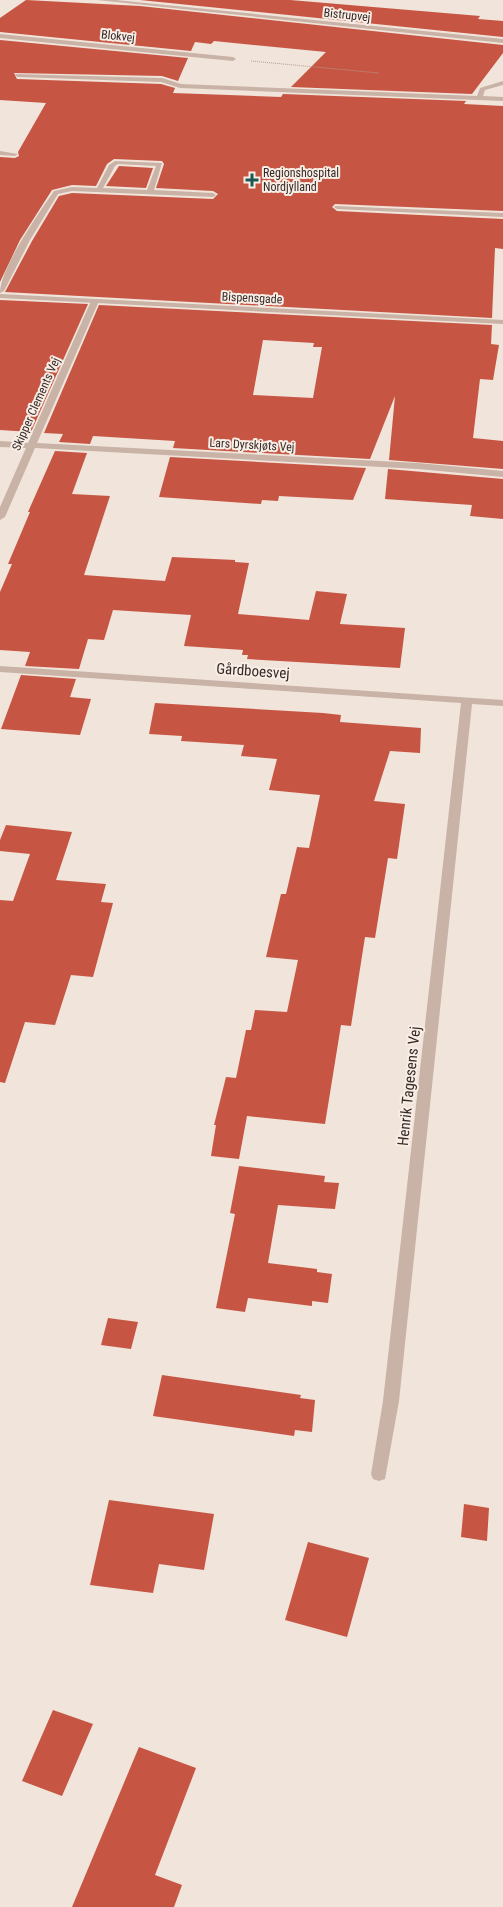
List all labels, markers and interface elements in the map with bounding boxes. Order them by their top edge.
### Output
street label: Bistrupvej [323,6,371,24]
street label: Blokvej [100,27,136,45]
place label: Regionshospital Nordjylland [263,166,339,194]
marker: Regionshospital Nordjylland [245,173,259,187]
street label: Bispensgade [221,289,283,307]
street label: Skipper Clements Vej [9,355,63,453]
street label: Lars Dyrskjøts Vej [209,436,295,454]
street label: Gårdboesvej [216,659,290,683]
street label: Henrik Tagesens Vej [394,1025,424,1147]

